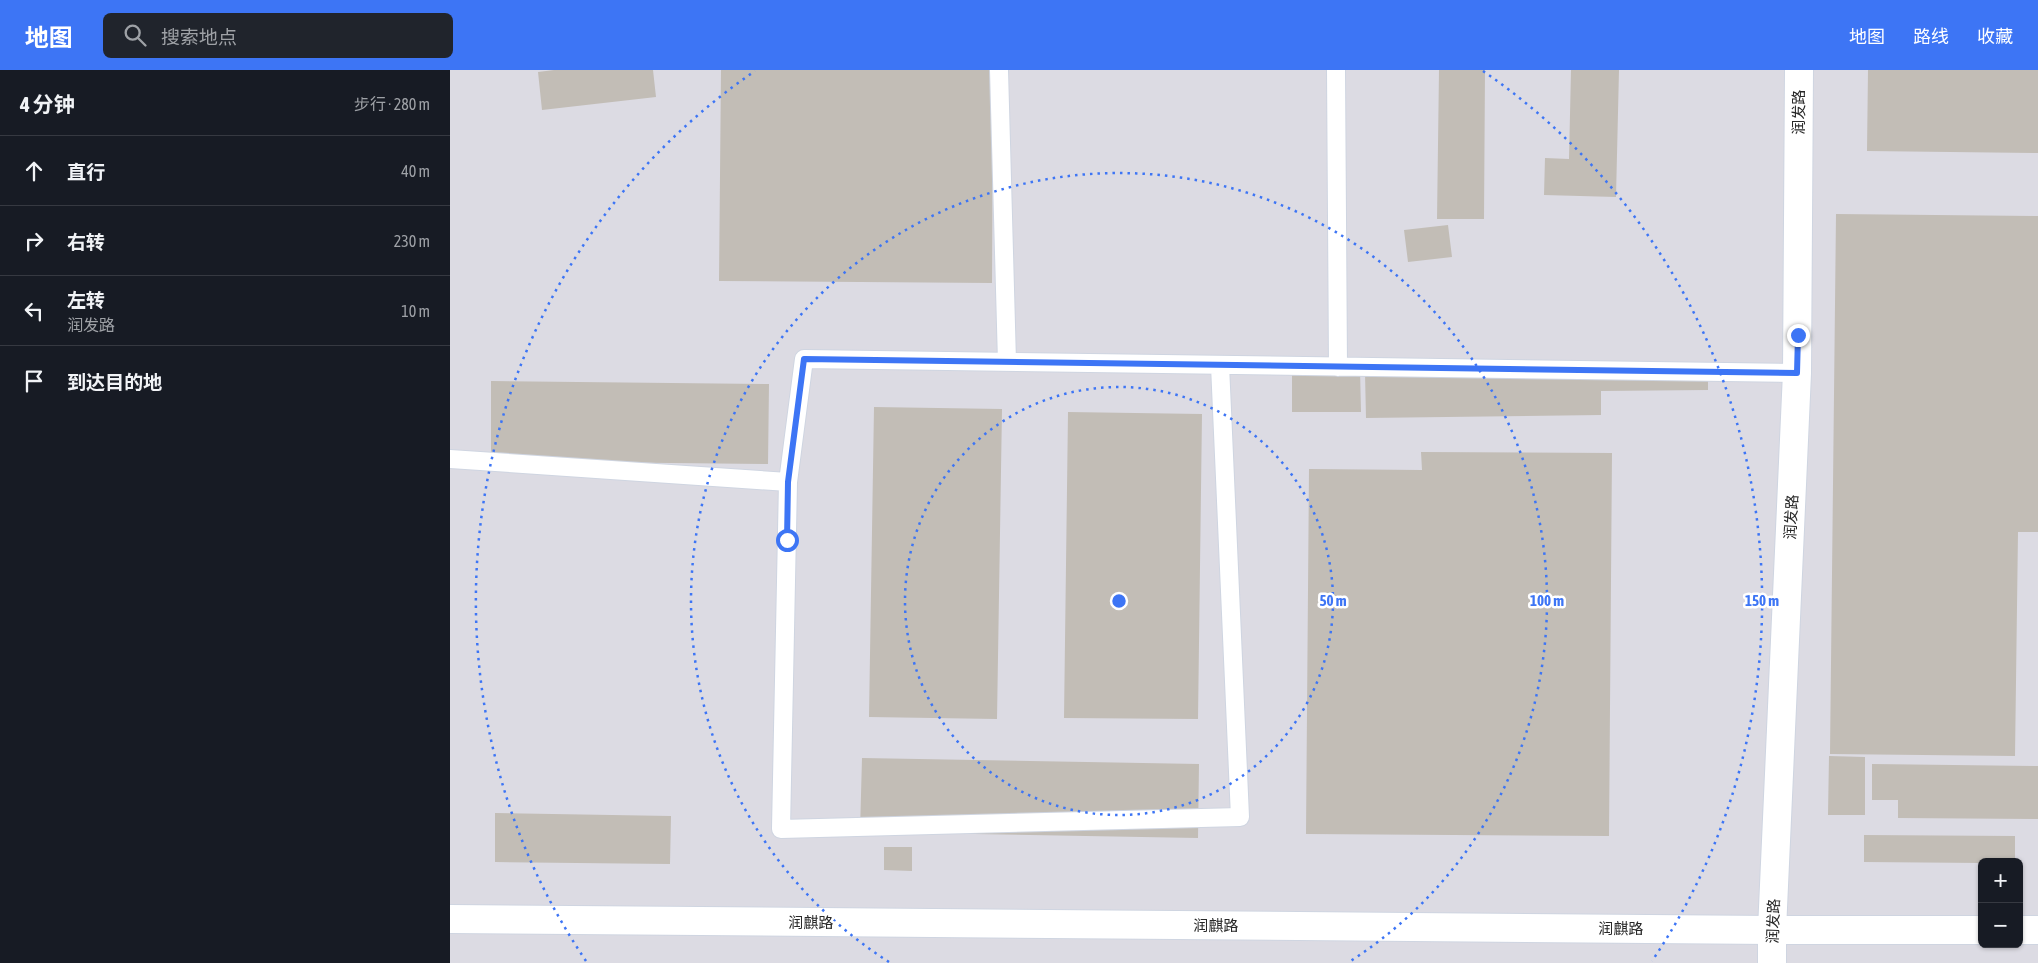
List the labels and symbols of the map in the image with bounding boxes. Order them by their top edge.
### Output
street label: 润发路 [1790,89,1807,135]
route end [1787,324,1810,347]
street label: 润发路 [1781,494,1801,540]
route start [776,529,799,552]
centre of rings [1110,592,1128,610]
text: 50 m [1320,592,1347,609]
text: 100 m [1530,592,1564,609]
text: 150 m [1745,592,1779,609]
street label: 润发路 [1764,898,1782,944]
street label: 润麒路 [788,914,834,931]
street label: 润麒路 [1193,917,1239,934]
street label: 润麒路 [1598,920,1644,937]

